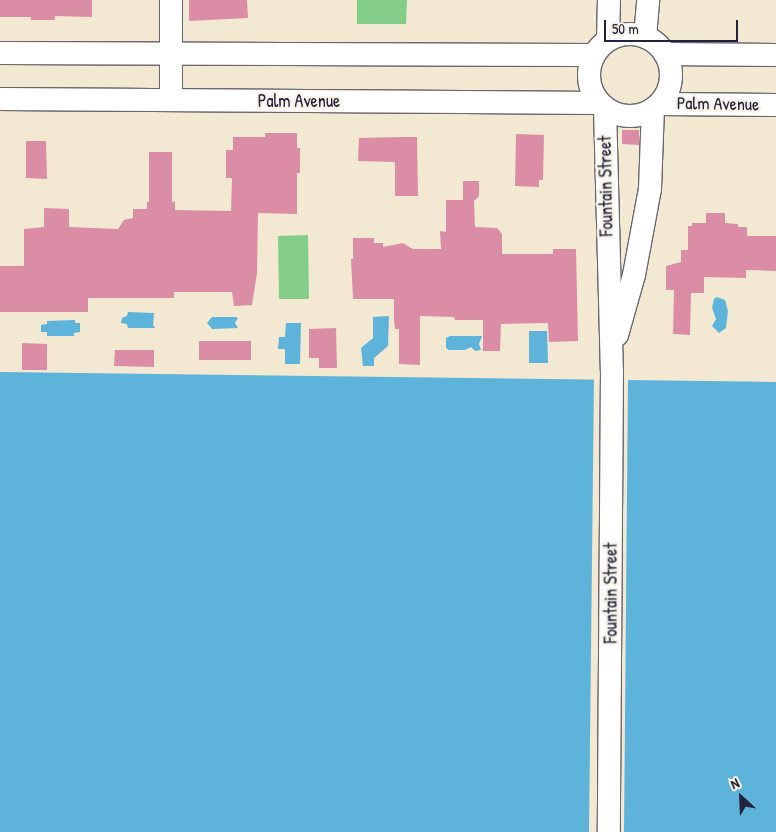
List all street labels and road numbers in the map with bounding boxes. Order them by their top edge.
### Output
street label: Palm Avenue [258,90,340,112]
street label: Palm Avenue [677,92,759,116]
street label: Fountain Street [594,135,618,237]
street label: Fountain Street [600,543,622,643]

